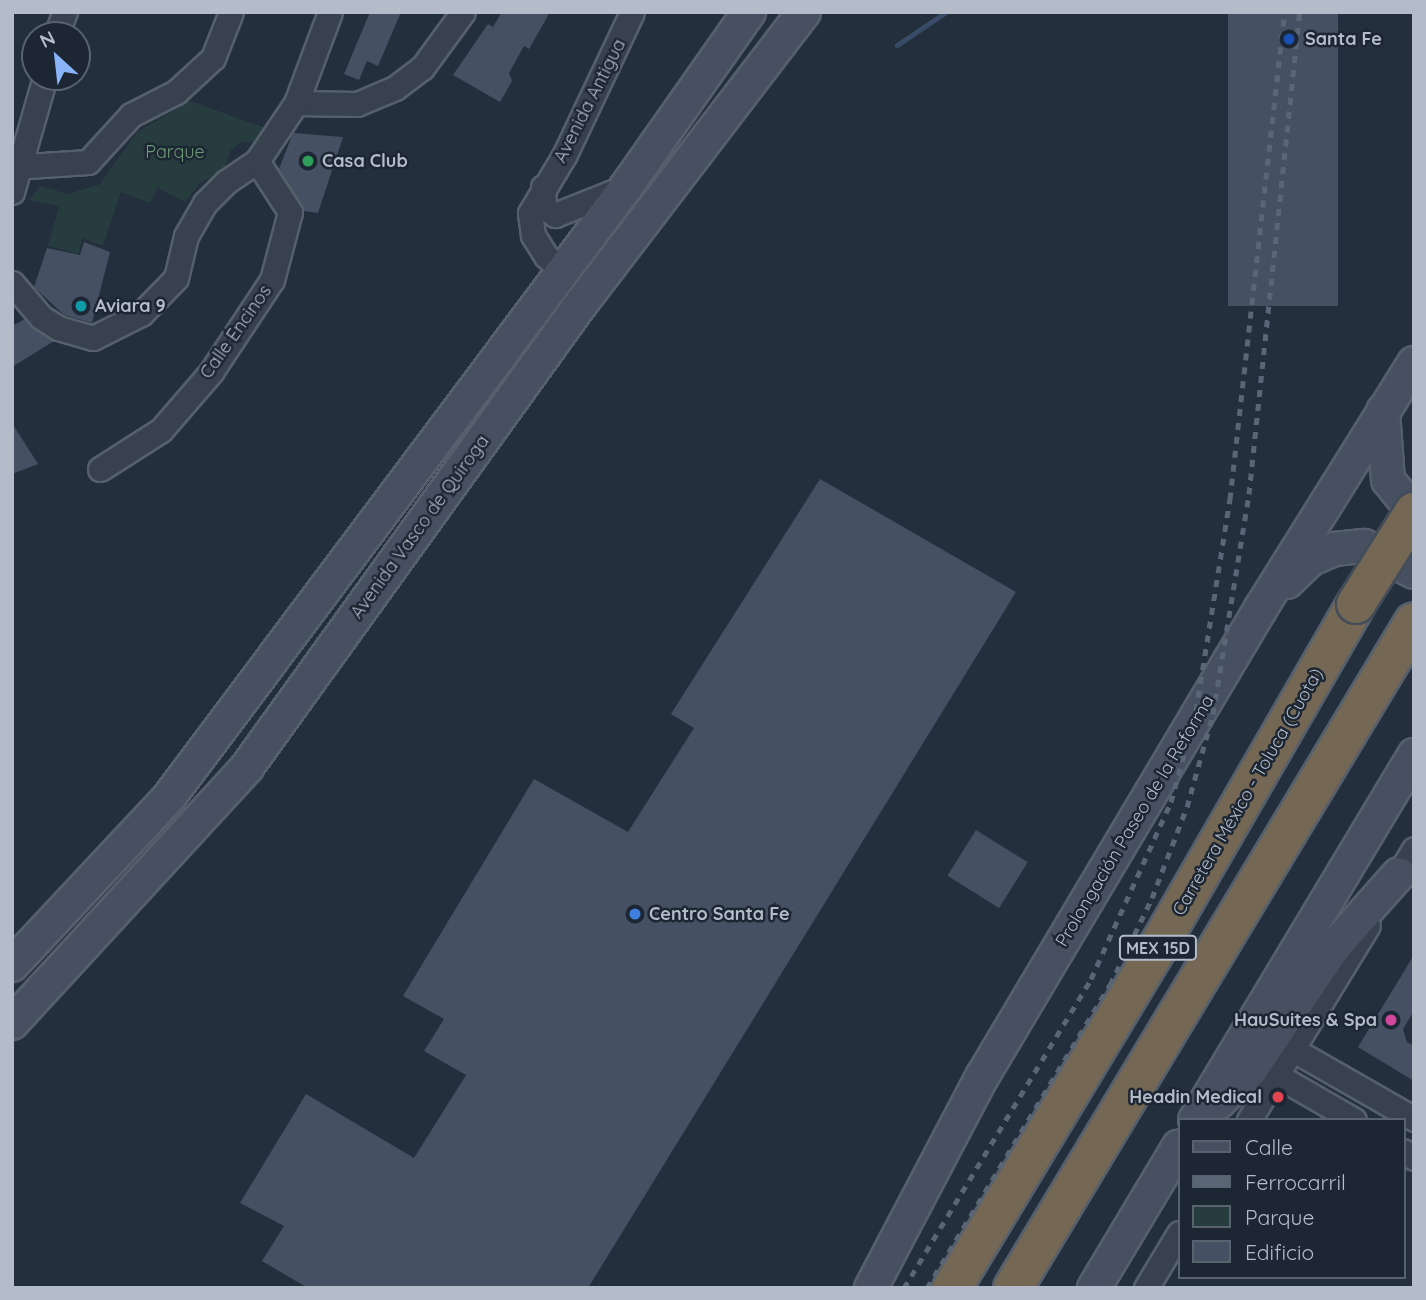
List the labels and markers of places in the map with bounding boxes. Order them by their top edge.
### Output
place label: Santa Fe [1305,28,1382,50]
marker: Santa Fe [1279,29,1299,49]
place label: Casa Club [322,150,408,172]
marker: Casa Club [300,153,316,169]
place label: Aviara 9 [95,295,166,317]
marker: Aviara 9 [73,298,89,314]
place label: Centro Santa Fe [649,903,790,925]
marker: Centro Santa Fe [627,906,643,922]
place label: HauSuites & Spa [1234,1009,1377,1031]
marker: HauSuites & Spa [1383,1012,1399,1028]
place label: Headin Medical [1129,1086,1262,1108]
marker: Headin Medical [1268,1087,1288,1107]

